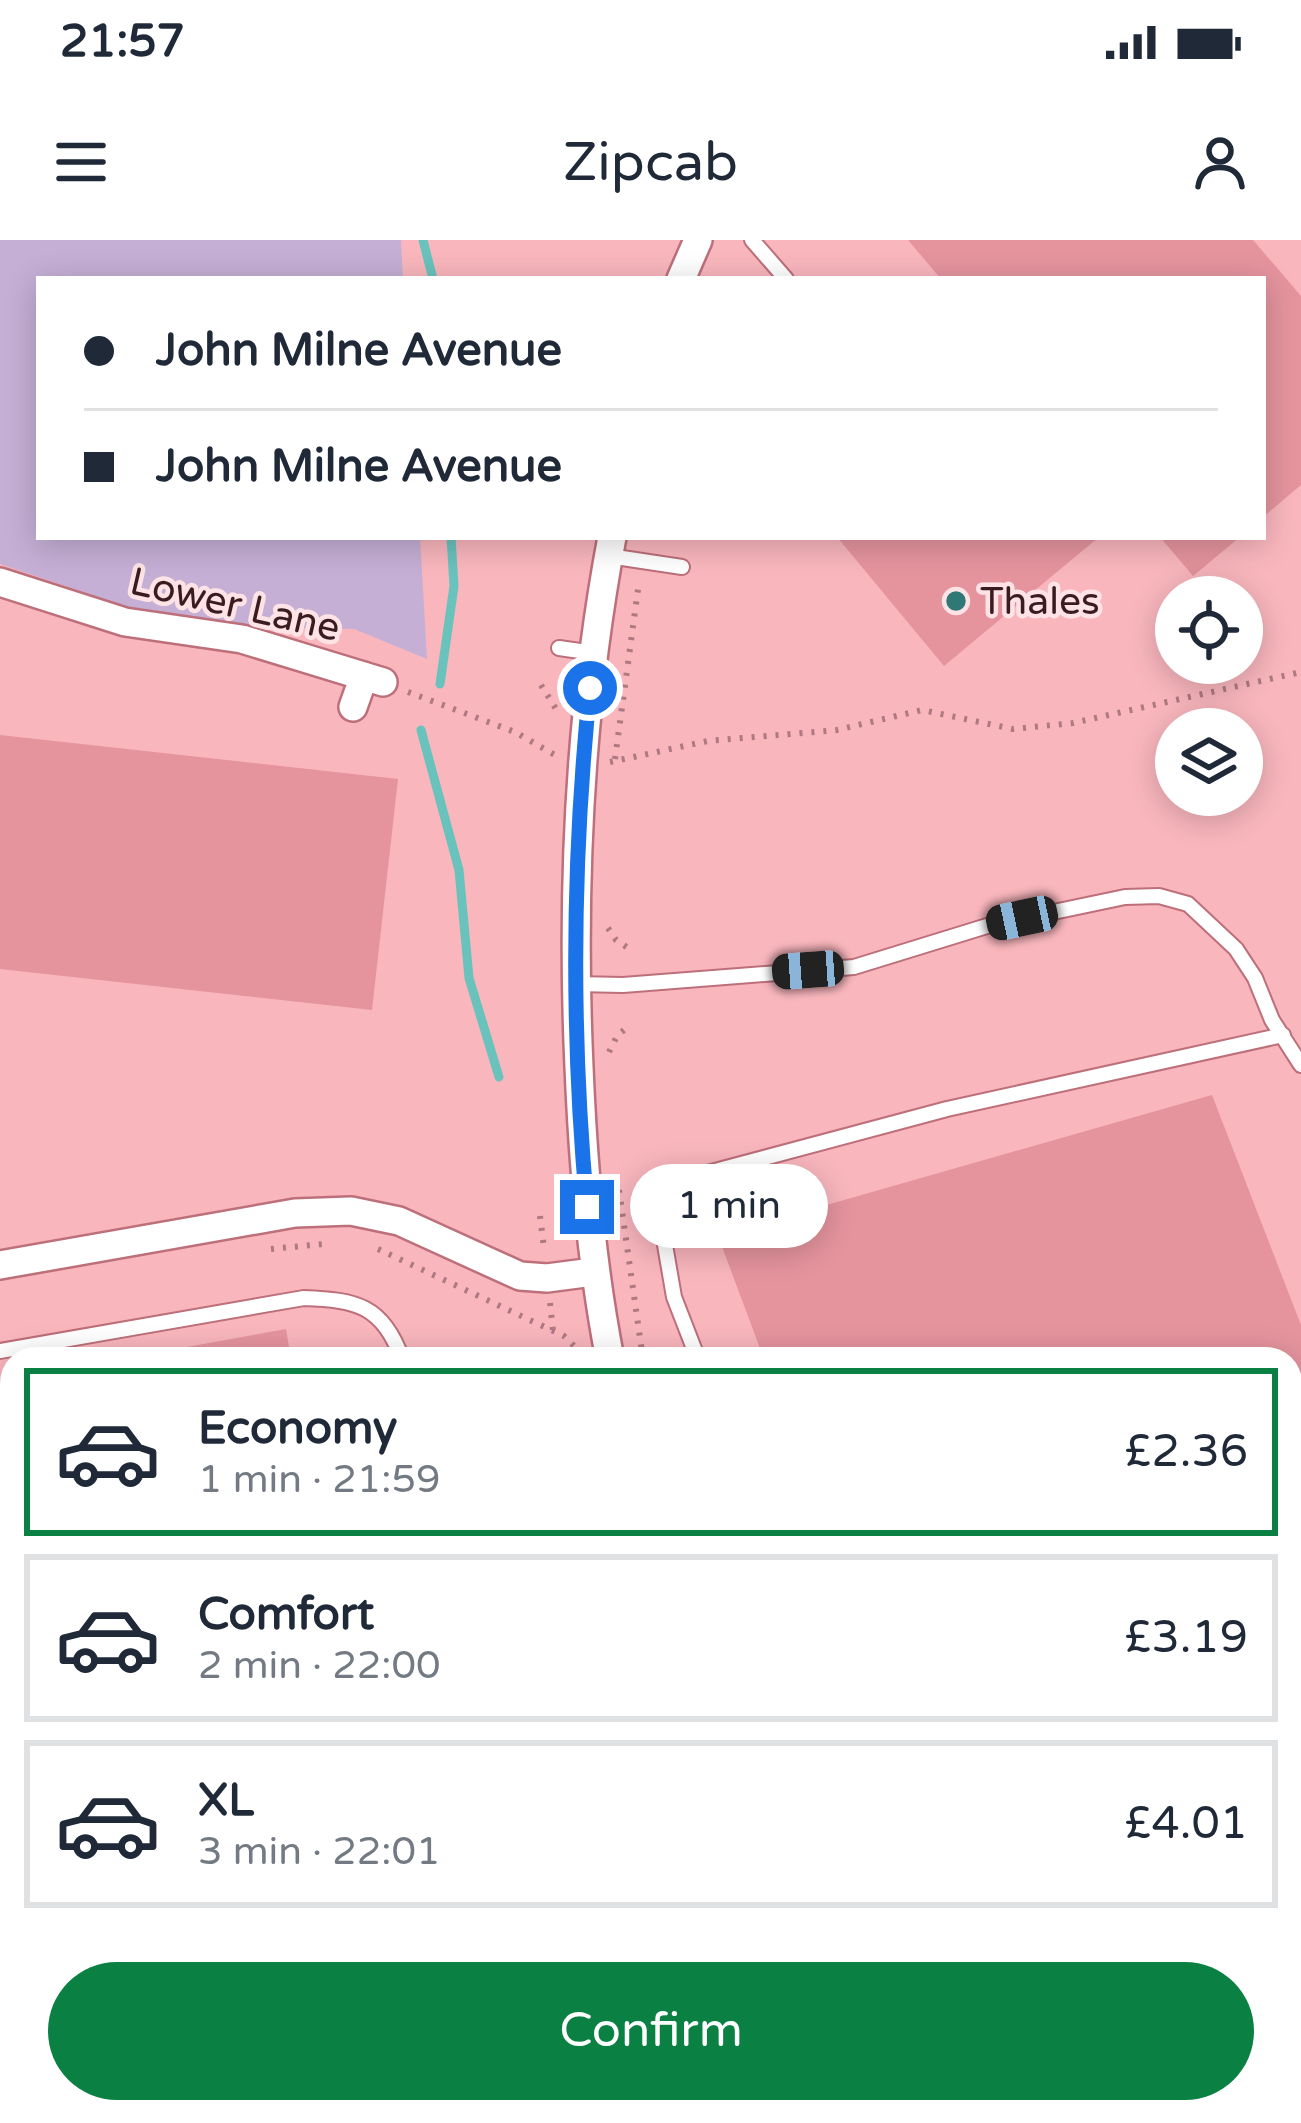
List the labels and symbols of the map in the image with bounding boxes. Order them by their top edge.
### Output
street label: Lower Lane [126,558,344,652]
place label: Thales [980,578,1100,625]
marker: Thales [943,588,969,614]
route start [563,661,617,715]
car [983,893,1061,943]
car [771,950,845,990]
callout: 1 min [629,1165,827,1249]
route end [560,1180,614,1234]

